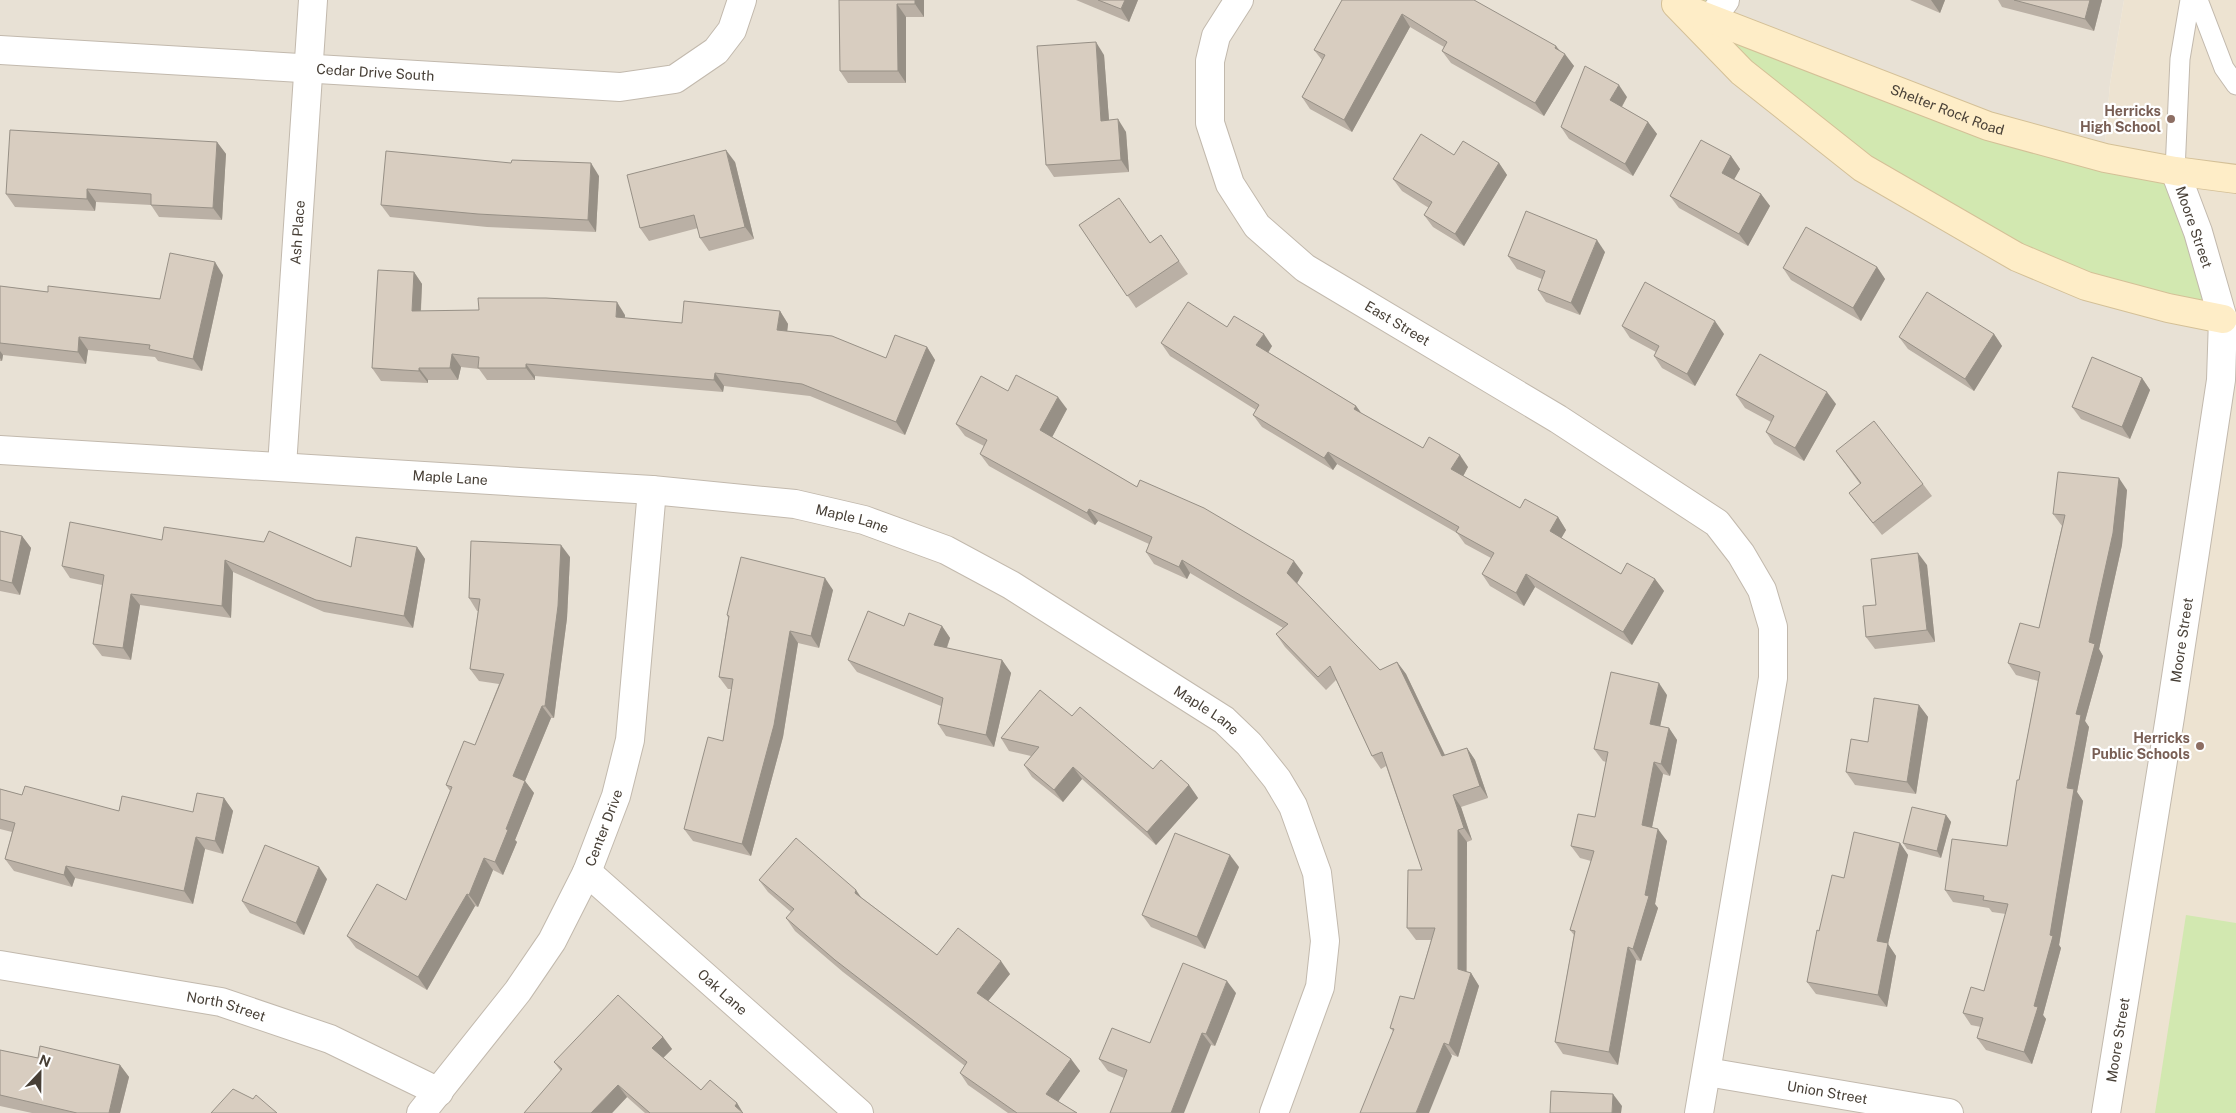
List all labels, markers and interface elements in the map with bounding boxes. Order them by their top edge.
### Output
street label: Cedar Drive South [316,61,435,84]
street label: Shelter Rock Road [1888,81,2006,138]
place label: Herricks High School [2080,103,2161,135]
marker: Herricks High School [2165,113,2177,125]
street label: Moore Street [2172,184,2216,270]
street label: Ash Place [287,200,308,265]
street label: East Street [1362,298,1433,349]
street label: Maple Lane [412,467,488,488]
street label: Maple Lane [814,501,891,536]
street label: Moore Street [2167,596,2196,684]
street label: Maple Lane [1171,682,1242,738]
place label: Herricks Public Schools [2091,730,2190,762]
marker: Herricks Public Schools [2194,740,2206,752]
street label: Center Drive [582,788,625,868]
street label: Oak Lane [694,966,751,1018]
street label: North Street [185,988,268,1025]
street label: Moore Street [2103,996,2133,1084]
north arrow [15,1048,65,1098]
text: N [37,1051,53,1070]
street label: Union Street [1786,1078,1869,1107]

